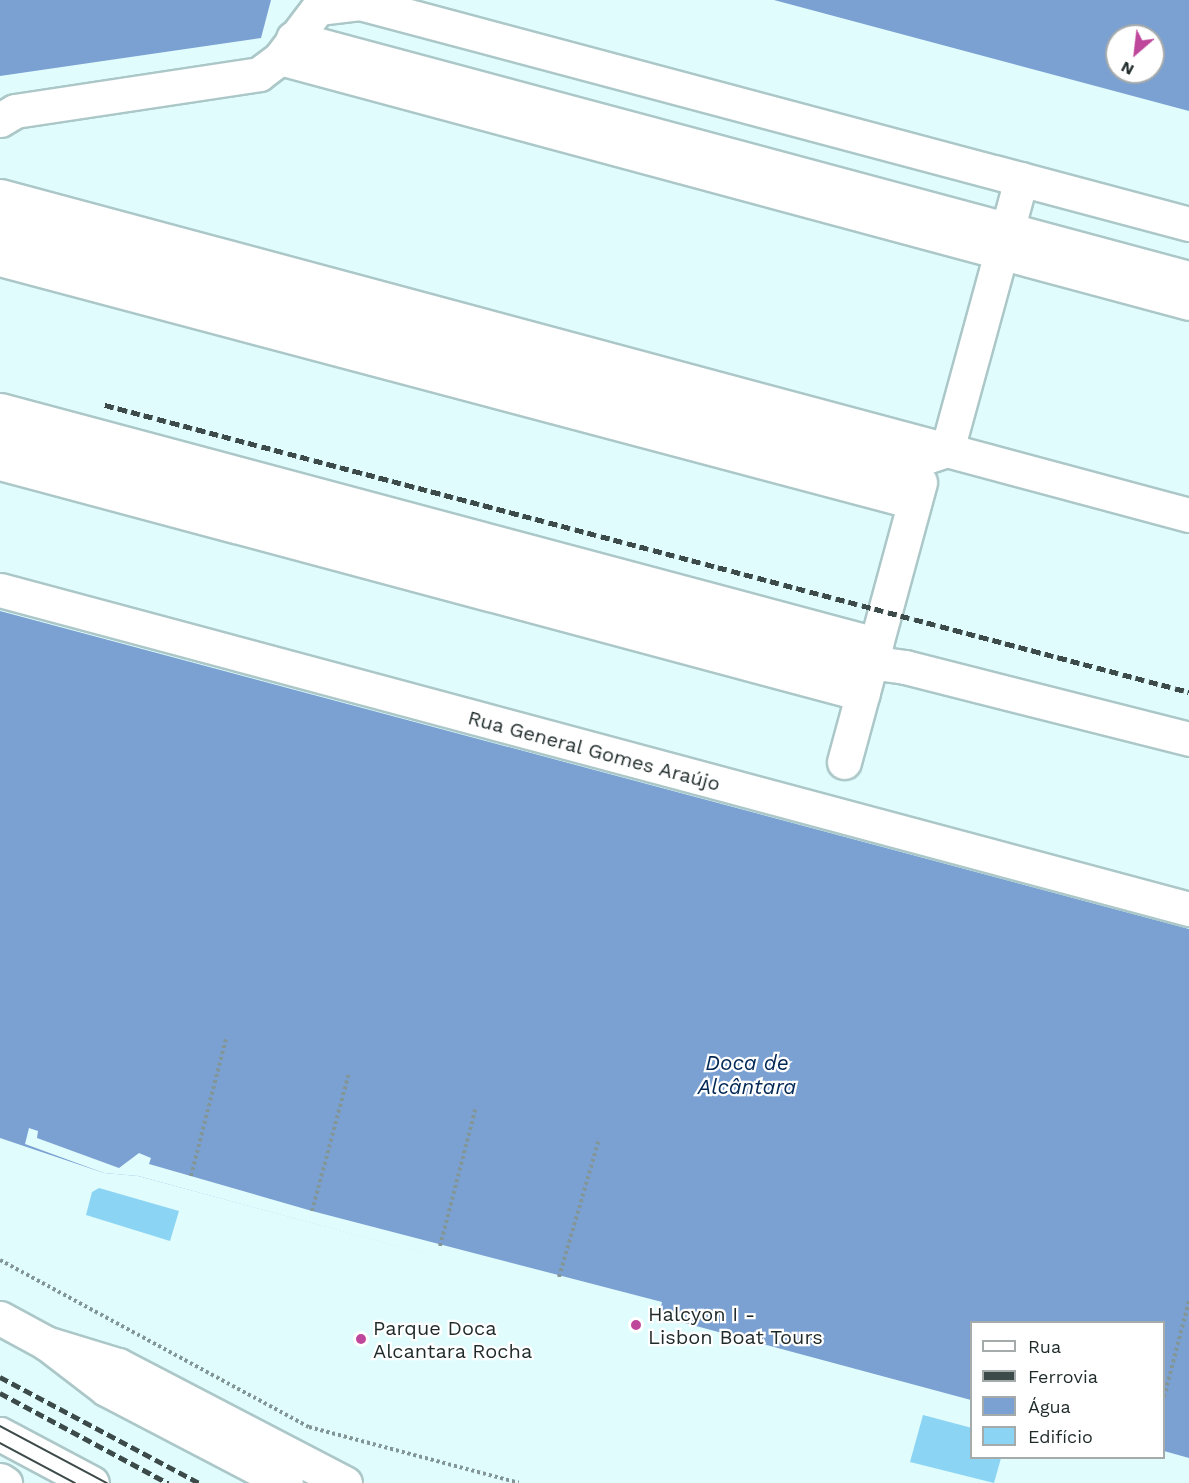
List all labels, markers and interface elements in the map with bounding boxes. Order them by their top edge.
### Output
north arrow [1105,24,1165,84]
text: N [1118,57,1137,80]
street label: Rua General Gomes Araújo [464,705,724,797]
water label: Doca de Alcântara [698,1050,796,1100]
place label: Halcyon I - Lisbon Boat Tours [648,1302,823,1349]
place label: Parque Doca Alcantara Rocha [373,1316,533,1363]
marker: Halcyon I - Lisbon Boat Tours [629,1318,643,1332]
legend [970,1321,1165,1459]
marker: Parque Doca Alcantara Rocha [354,1332,368,1346]
text: Rua [1028,1336,1061,1357]
text: Ferrovia [1028,1366,1098,1387]
text: Água [1028,1396,1071,1417]
text: Edifício [1028,1426,1093,1447]

